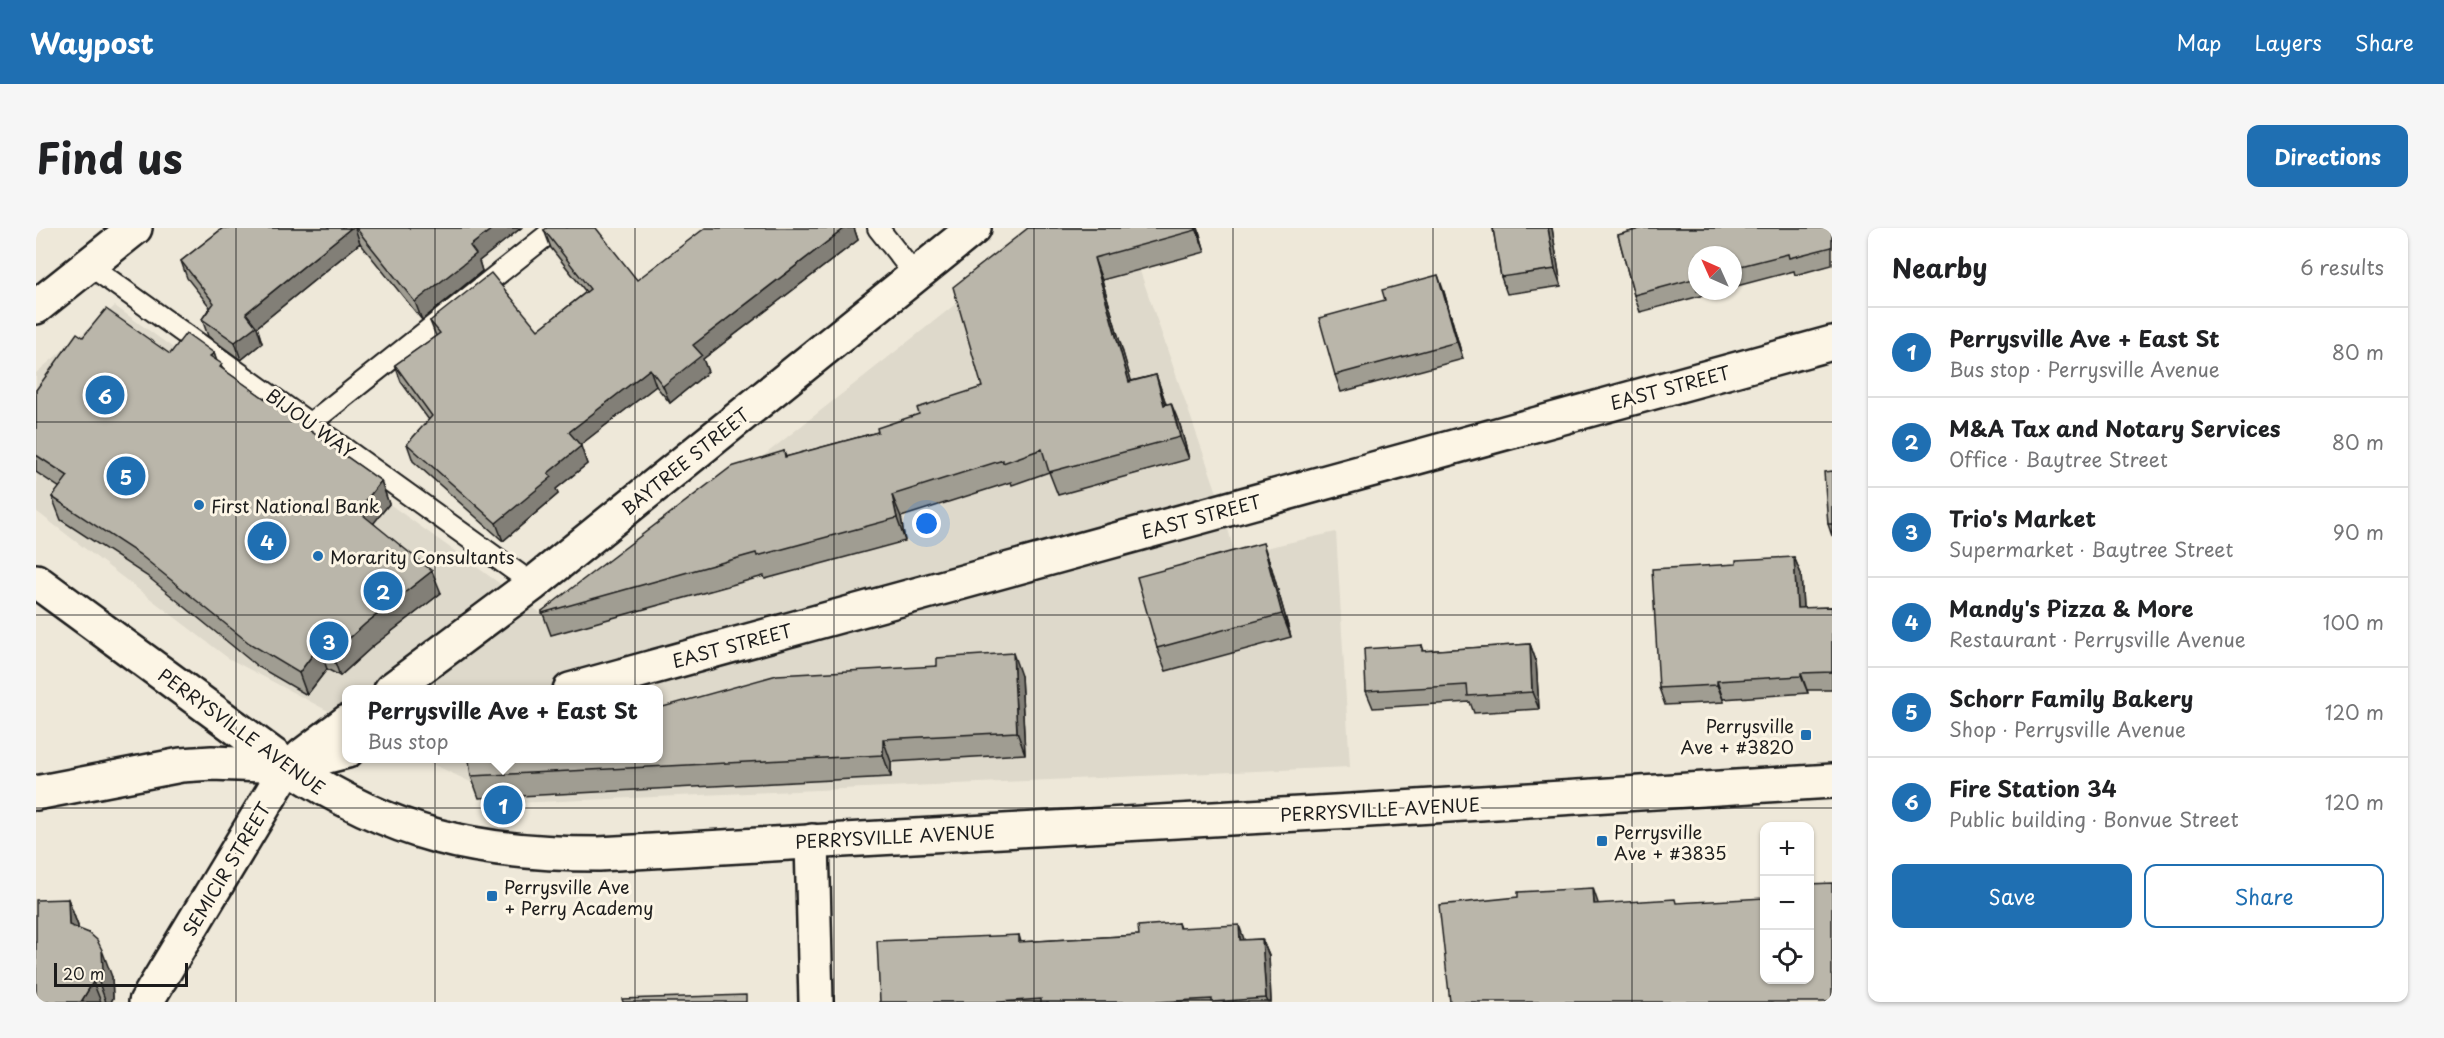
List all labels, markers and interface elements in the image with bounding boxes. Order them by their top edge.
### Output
text: Waypost [30,21,154,64]
text: Map [2177,26,2221,58]
text: Layers [2254,26,2322,58]
text: Share [2355,26,2414,58]
text: Find us [36,125,183,188]
button: Directions [2247,125,2408,187]
north arrow [1688,246,1742,300]
text: Nearby [1892,248,1987,287]
text: 6 results [2300,252,2384,282]
text: Perrysville Ave + East St [1949,321,2220,354]
text: 1 [1907,337,1916,367]
text: 80 m [2332,337,2384,367]
text: Bus stop · Perrysville Avenue [1949,354,2220,384]
street label: EAST STREET [1607,358,1734,416]
pin: 6 [86,372,124,418]
street label: BIJOU WAY [261,381,361,465]
street label: BAYTREE STREET [615,400,755,521]
text: M&A Tax and Notary Services [1949,411,2281,444]
text: 2 [1904,427,1919,457]
text: 80 m [2332,427,2384,457]
text: Office · Baytree Street [1949,444,2168,474]
pin: 5 [106,454,146,498]
street label: EAST STREET [1138,487,1265,545]
place label: First National Bank [211,492,380,519]
marker: First National Bank [192,498,206,512]
text: Trio's Market [1949,501,2096,534]
your location [912,509,941,538]
text: 3 [1905,517,1918,547]
text: 90 m [2333,517,2384,547]
pin: 4 [248,518,286,564]
text: Supermarket · Baytree Street [1949,534,2233,564]
place label: Morarity Consultants [330,543,514,570]
marker: Morarity Consultants [311,549,325,563]
pin: 2 [364,568,402,614]
text: Mandy's Pizza & More [1949,591,2194,624]
text: 4 [1905,607,1918,637]
text: 100 m [2323,607,2384,637]
street label: EAST STREET [669,616,796,674]
pin: 3 [310,618,348,664]
text: Restaurant · Perrysville Avenue [1949,624,2246,654]
street label: PERRYSVILLE AVENUE [153,661,331,801]
text: Schorr Family Bakery [1949,681,2193,714]
popup [342,685,663,763]
text: Perrysville Ave + East St [367,693,638,726]
text: 5 [1905,697,1918,727]
text: 120 m [2325,697,2384,727]
place label: Perrysville Ave + #3820 [1681,712,1794,760]
text: Shop · Perrysville Avenue [1949,714,2186,744]
text: Bus stop [367,726,449,756]
marker: Perrysville Ave + #3820 [1799,728,1813,742]
text: Fire Station 34 [1949,771,2117,804]
pin: 1 [484,782,522,828]
text: 6 [1904,787,1919,817]
text: 120 m [2325,787,2384,817]
street label: PERRYSVILLE AVENUE [1279,790,1481,828]
street label: SEMICIR STREET [175,796,277,941]
text: Public building · Bonvue Street [1949,804,2239,834]
street label: PERRYSVILLE AVENUE [794,817,996,855]
place label: Perrysville Ave + #3835 [1614,818,1727,866]
map controls [1760,822,1814,984]
button: + [1760,822,1814,876]
marker: Perrysville Ave + #3835 [1595,834,1609,848]
button: Save [1892,864,2132,928]
button: Share [2144,864,2384,928]
place label: Perrysville Ave + Perry Academy [504,873,654,921]
button: − [1760,876,1814,930]
marker: Perrysville Ave + Perry Academy [485,889,499,903]
button: locate [1760,930,1814,984]
scale bar [54,960,188,988]
text: 20 m [63,961,104,985]

